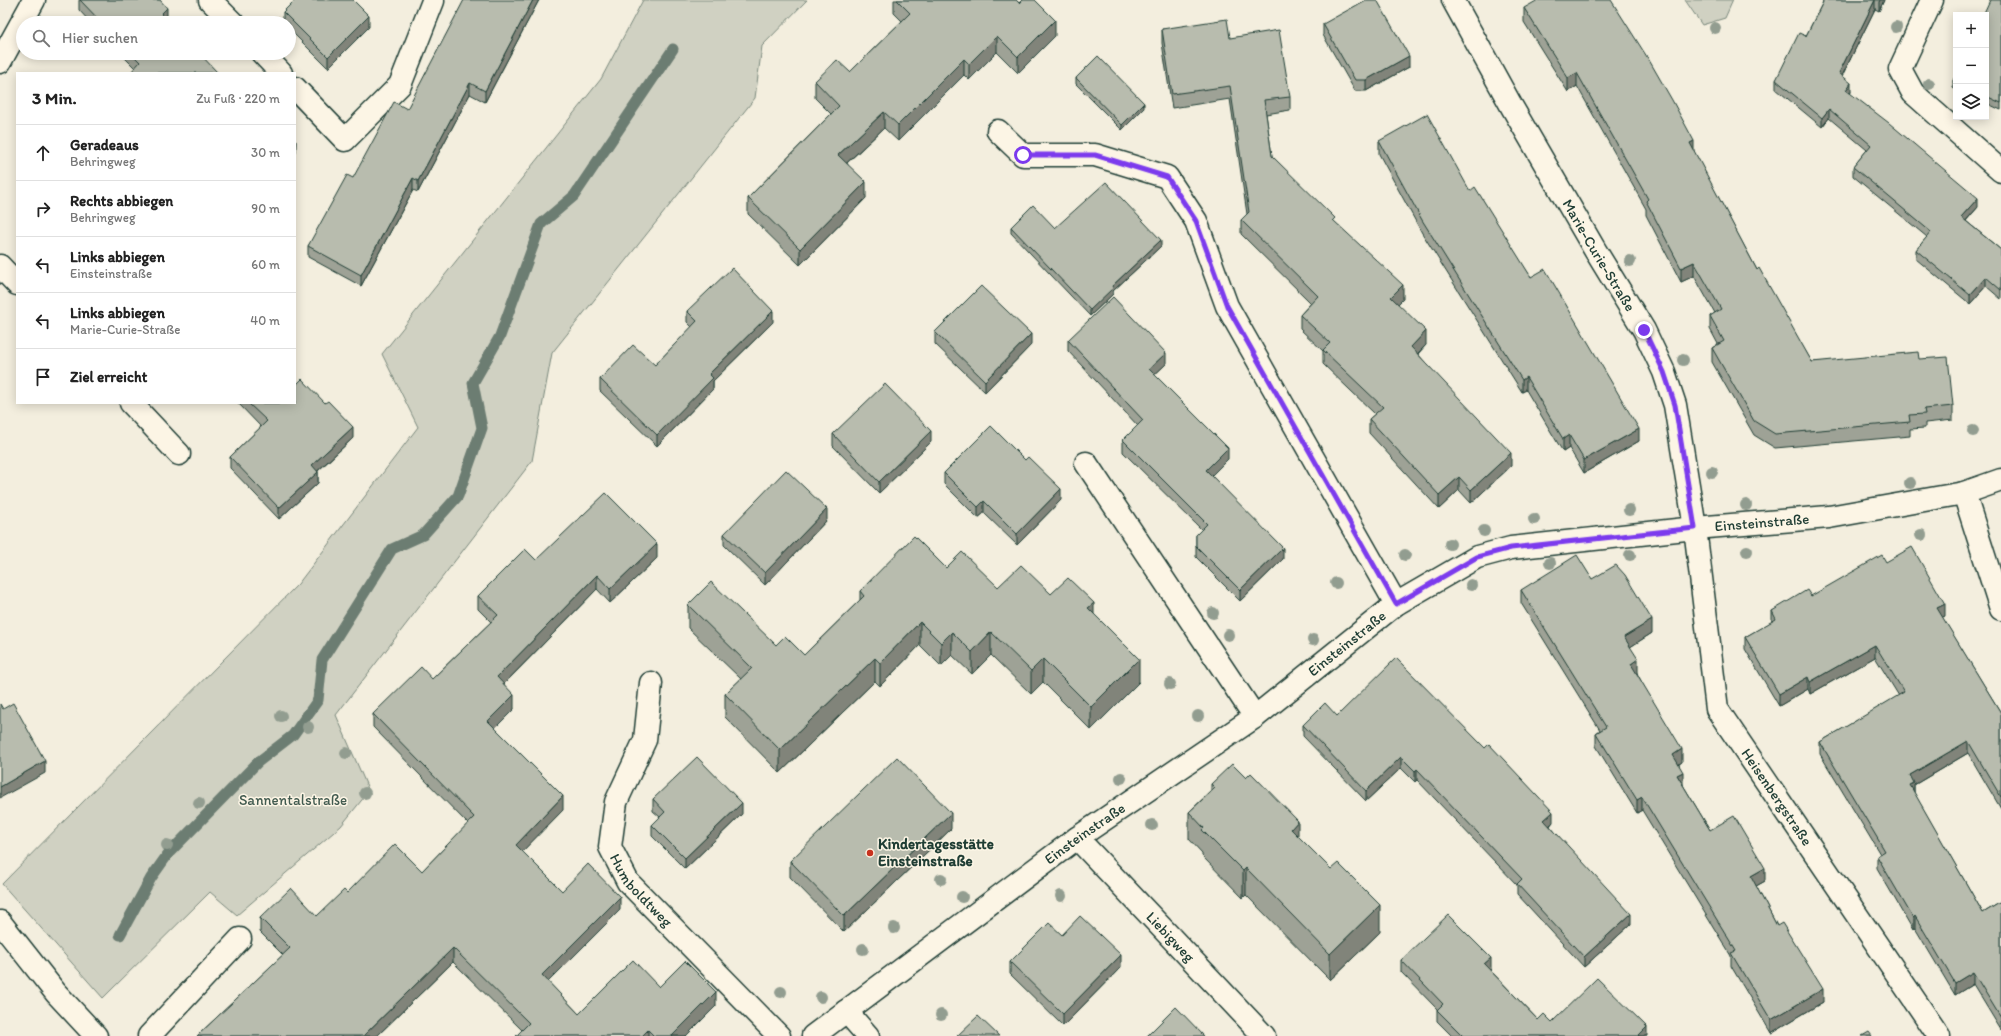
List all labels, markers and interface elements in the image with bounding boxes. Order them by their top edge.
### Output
map controls [1953,12,1989,120]
button: + [1953,12,1989,48]
search box [16,16,296,60]
icon: search [30,27,52,49]
text: Hier suchen [62,29,138,47]
button: − [1953,48,1989,84]
button: layers [1953,84,1989,120]
text: 3 Min. [32,88,77,108]
text: Zu Fuß · 220 m [196,91,280,106]
text: Geradeaus [70,136,139,154]
icon: ahead [32,142,54,164]
text: 30 m [251,145,280,160]
route start [1014,146,1032,164]
text: Behringweg [70,154,136,169]
text: Rechts abbiegen [70,192,173,210]
street label: Marie-Curie-Straße [1558,196,1639,315]
icon: right [32,198,54,220]
text: 90 m [251,201,280,216]
text: Behringweg [70,210,136,225]
text: Links abbiegen [70,248,165,266]
icon: left [32,254,54,276]
text: 60 m [251,257,280,272]
text: Einsteinstraße [70,266,152,281]
text: Links abbiegen [70,304,165,322]
icon: left [32,310,54,332]
text: 40 m [250,313,280,328]
route end [1635,321,1653,339]
text: Marie-Curie-Straße [70,322,181,337]
icon: arrive [32,366,54,388]
text: Ziel erreicht [70,368,147,386]
street label: Einsteinstraße [1714,510,1810,535]
street label: Einsteinstraße [1304,607,1390,680]
street label: Heisenbergstraße [1737,745,1816,849]
park label: Sannentalstraße [239,791,347,809]
street label: Einsteinstraße [1041,799,1129,868]
place label: Kindertagesstätte Einsteinstraße [878,835,994,870]
marker: Kindertagesstätte Einsteinstraße [865,848,875,858]
street label: Humboldtweg [606,851,676,931]
street label: Liebigweg [1142,908,1199,966]

